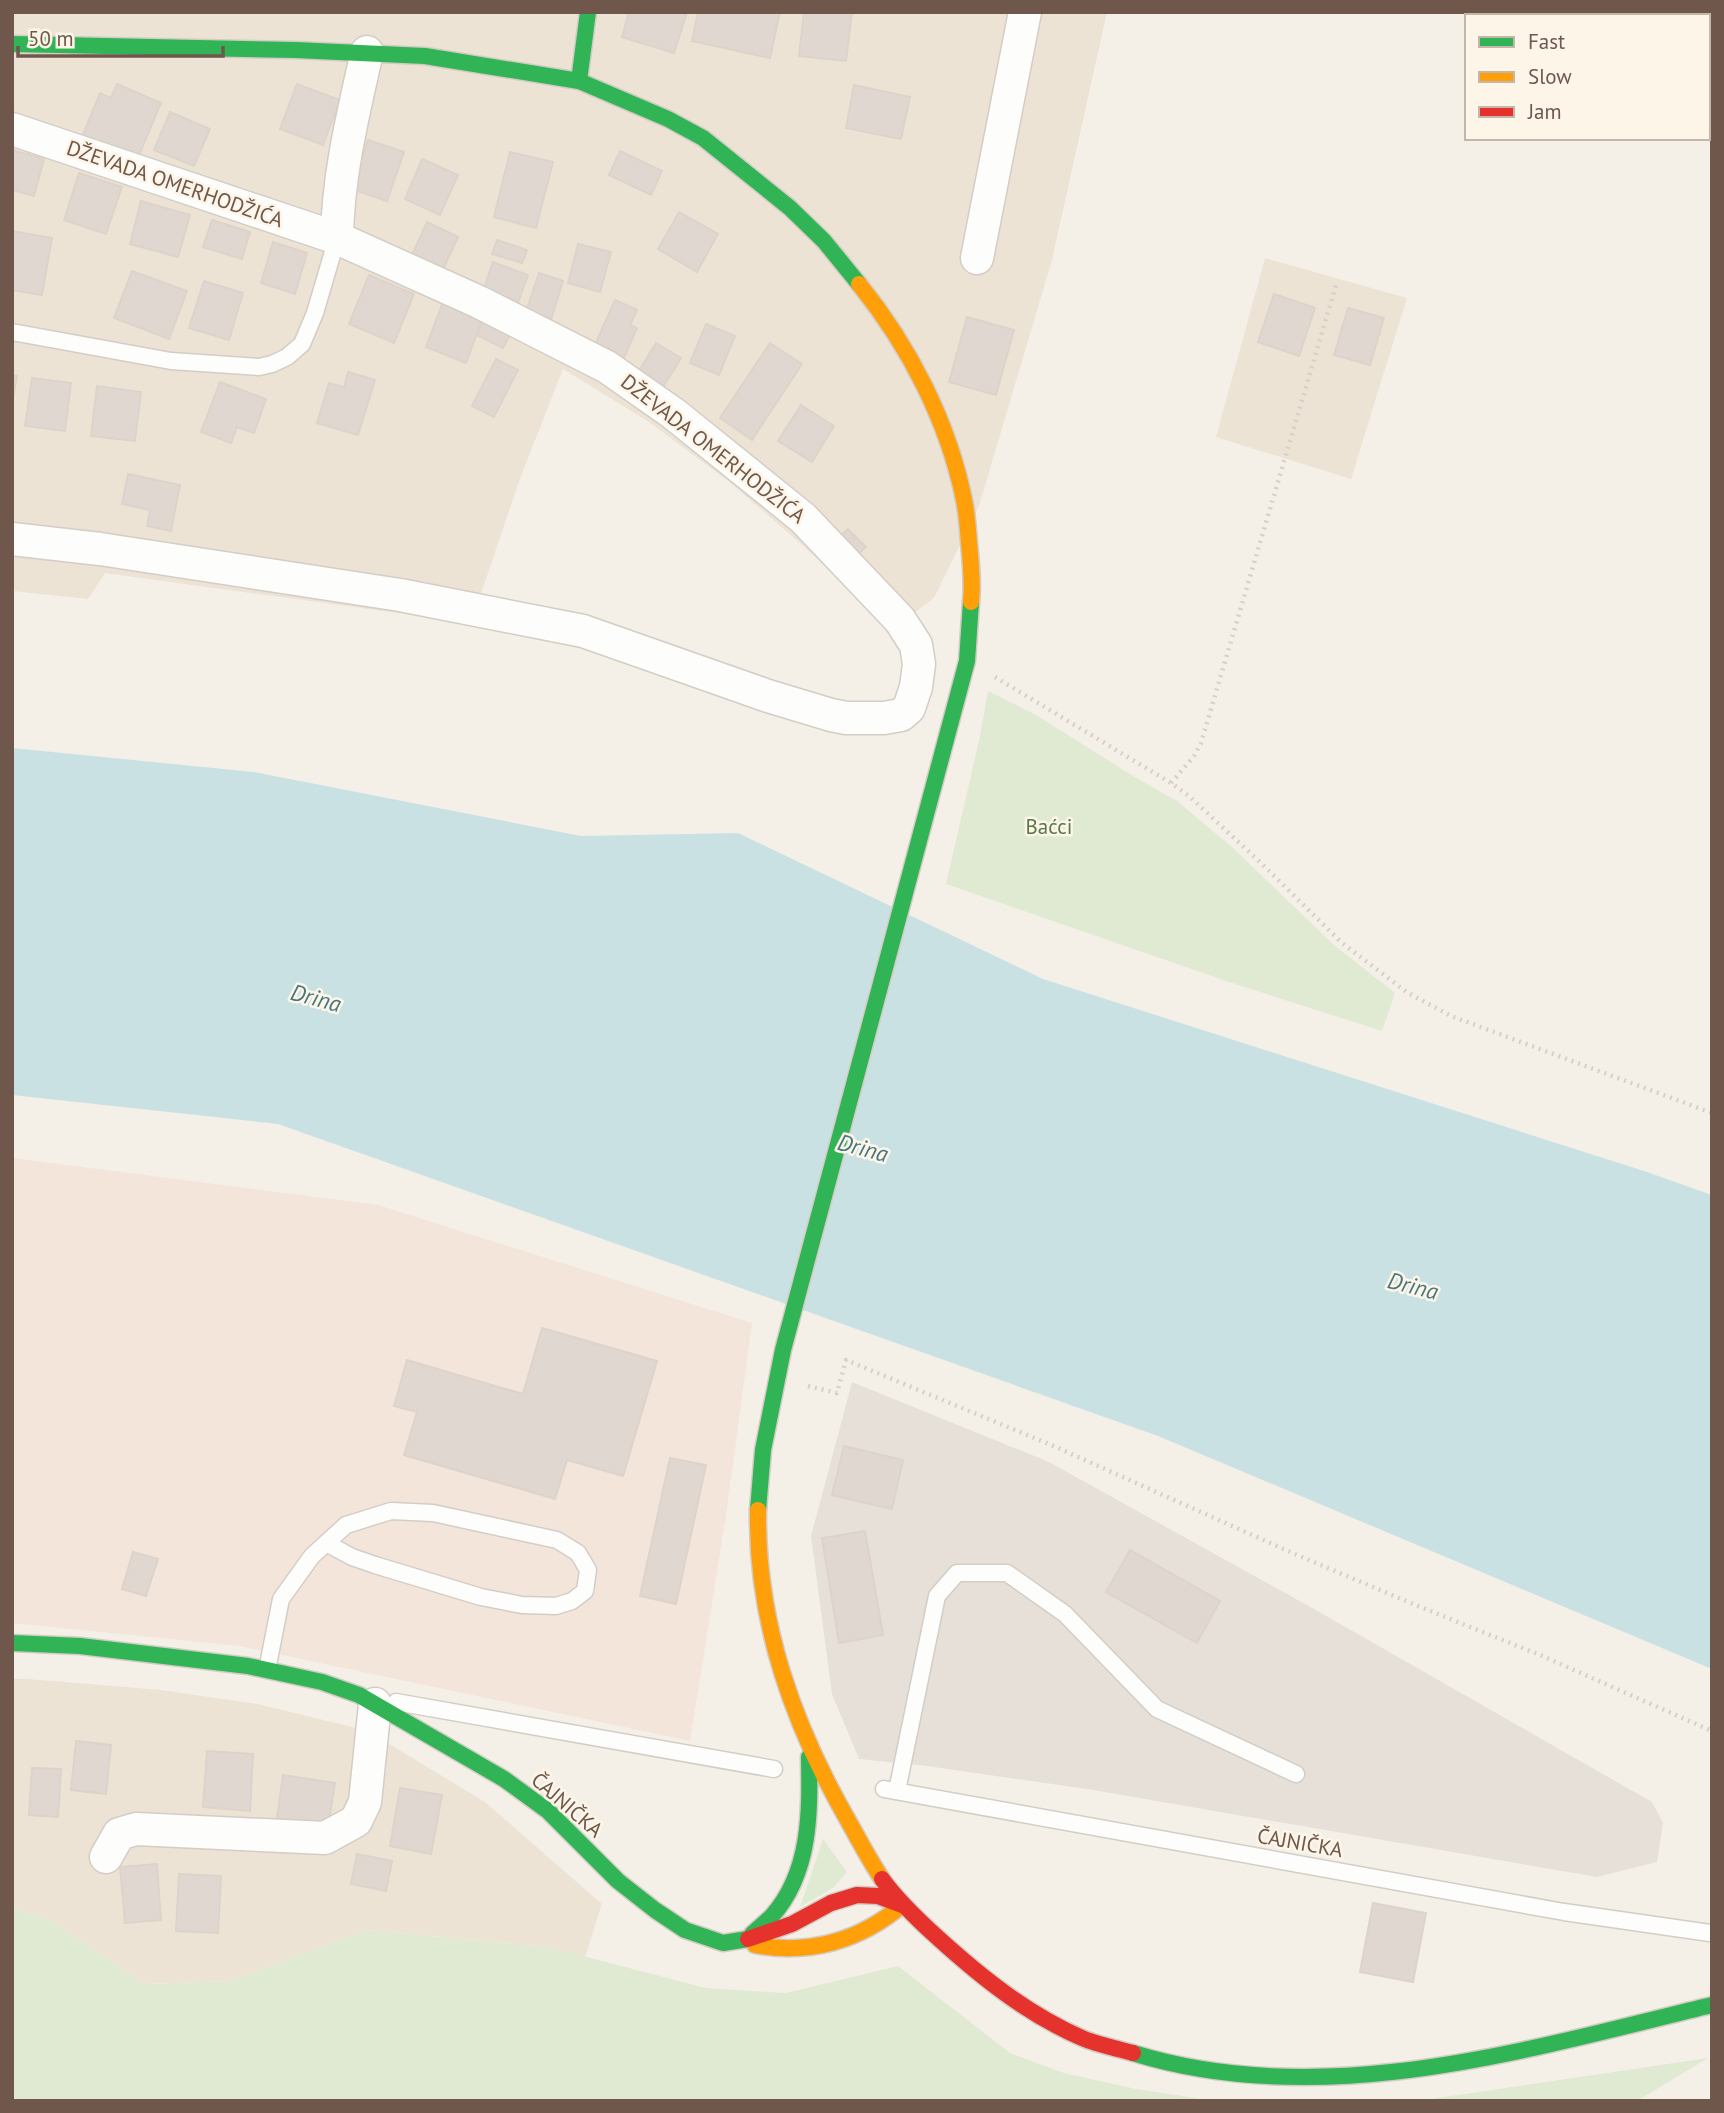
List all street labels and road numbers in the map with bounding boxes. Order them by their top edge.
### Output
street label: DŽEVADA OMERHODŽIĆA [63,134,288,233]
street label: DŽEVADA OMERHODŽIĆA [616,368,812,530]
street label: ČAJNIČKA [526,1766,609,1844]
street label: ČAJNIČKA [1255,1822,1346,1863]

